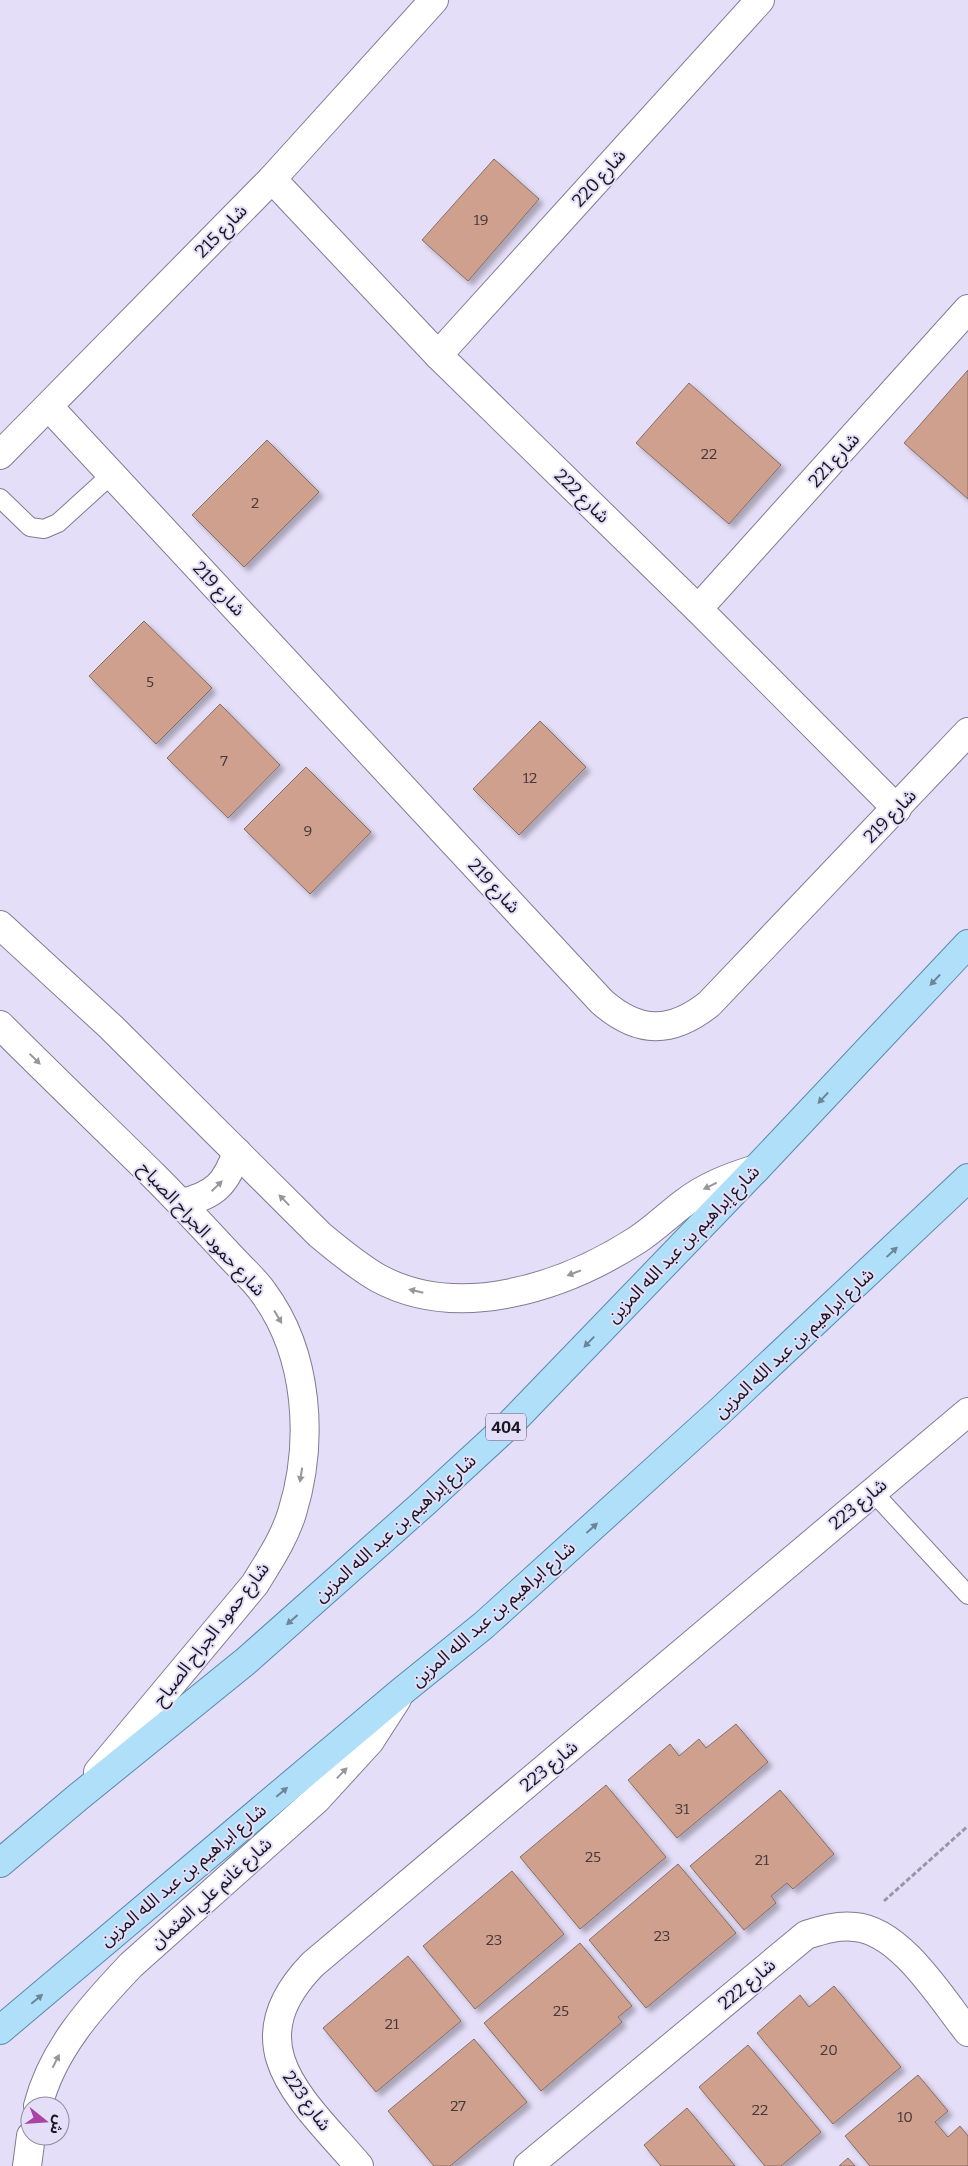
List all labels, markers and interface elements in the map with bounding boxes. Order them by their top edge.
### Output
street label: شارع 220 [567,145,633,213]
street label: شارع 215 [190,200,254,264]
house number: 19 [474,211,488,229]
street label: شارع 221 [804,428,866,494]
house number: 22 [701,445,717,463]
street label: شارع 222 [548,464,614,530]
house number: 2 [251,494,259,512]
street label: شارع 219 [186,557,250,623]
house number: 5 [146,673,154,691]
house number: 7 [220,752,228,770]
house number: 12 [523,769,537,787]
street label: شارع 219 [859,784,923,850]
house number: 9 [304,822,312,840]
street label: شارع 219 [461,854,525,920]
one-way arrow [929,973,941,985]
one-way arrow [29,1053,41,1065]
one-way arrow [817,1092,829,1104]
street label: شارع حمود الجراح الصباح [132,1157,270,1303]
street label: شارع إبراهيم بن عبد الله المزين [602,1161,766,1329]
one-way arrow [211,1180,223,1192]
one-way arrow [703,1182,718,1190]
one-way arrow [278,1194,290,1206]
one-way arrow [885,1246,897,1258]
street label: شارع ابراهيم بن عبد الله المزين [709,1263,881,1425]
one-way arrow [566,1269,581,1277]
one-way arrow [408,1287,423,1295]
one-way arrow [274,1310,283,1323]
one-way arrow [583,1335,595,1347]
road number: 404 [486,1414,526,1440]
street label: شارع إبراهيم بن عبد الله المزين [309,1449,483,1609]
one-way arrow [296,1467,304,1483]
street label: شارع 223 [825,1474,893,1537]
one-way arrow [586,1523,599,1534]
street label: شارع ابراهيم بن عبد الله المزين [406,1537,582,1694]
street label: شارع حمود الجراح الصباح [148,1558,276,1712]
one-way arrow [286,1615,299,1626]
street label: شارع 223 [516,1736,584,1799]
one-way arrow [336,1767,348,1779]
one-way arrow [275,1787,288,1798]
street label: شارع ابراهيم بن عبد الله المزين [95,1799,273,1953]
house number: 31 [675,1800,689,1818]
street label: شارع غانم علي العثمان [146,1833,278,1956]
house number: 25 [585,1848,601,1866]
house number: 21 [755,1851,769,1869]
house number: 23 [654,1927,670,1945]
house number: 23 [486,1931,502,1949]
street label: شارع 222 [714,1954,782,2017]
one-way arrow [31,1993,44,2004]
house number: 25 [553,2002,569,2020]
house number: 21 [385,2015,399,2033]
house number: 20 [820,2041,838,2059]
one-way arrow [52,2054,60,2068]
street label: شارع 223 [276,2067,336,2137]
north arrow [20,2096,70,2146]
house number: 27 [450,2097,466,2115]
house number: 22 [752,2101,768,2119]
house number: 10 [897,2108,913,2126]
text: ش [46,2113,68,2136]

